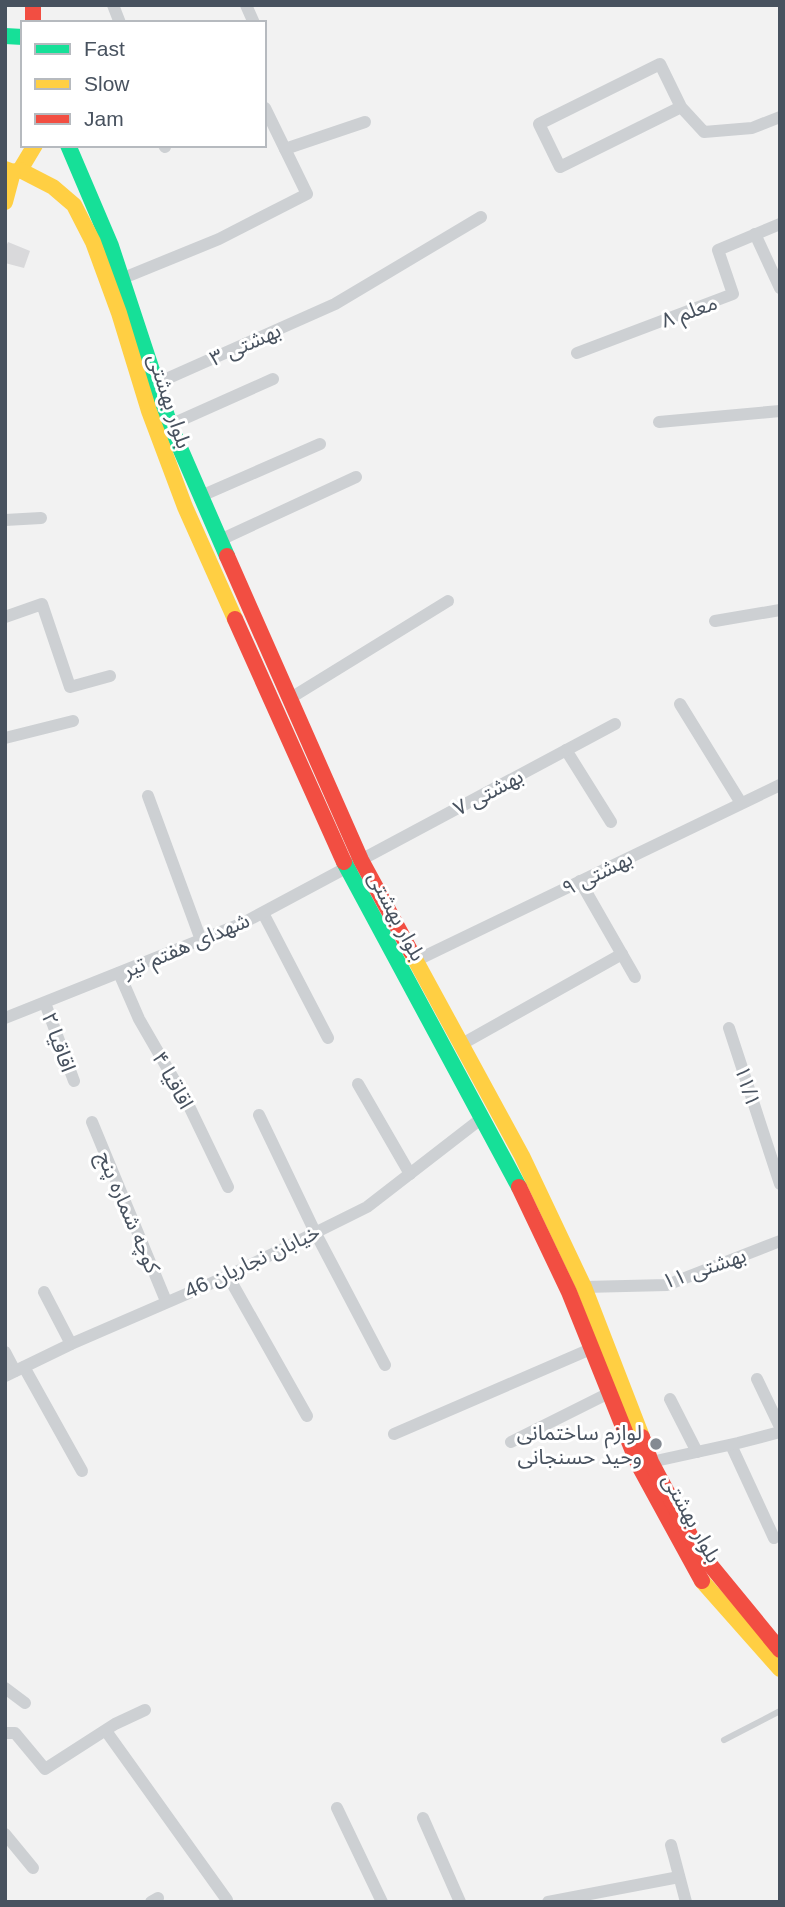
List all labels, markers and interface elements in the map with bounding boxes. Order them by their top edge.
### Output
legend [21,21,266,147]
text: Fast [84,37,125,60]
text: Slow [84,72,130,95]
text: Jam [84,107,124,130]
street label: معلم ۸ [658,290,722,335]
street label: بهشتی ۳ [206,318,284,371]
street label: بلوار بهشتی [143,351,196,451]
street label: بهشتی ۷ [449,764,527,821]
street label: بهشتی ۹ [558,846,636,901]
street label: بلوار بهشتی [363,867,430,965]
street label: شهدای هفتم تیر [118,908,254,986]
street label: اقاقیا ۲ [38,1009,80,1075]
street label: اقاقیا ۴ [148,1047,198,1113]
street label: ۱۱/۱ [731,1063,765,1109]
street label: کوچه شماره پنج [89,1148,165,1278]
street label: خیابان نجاریان 46 [181,1220,324,1303]
street label: بهشتی ۱۱ [659,1243,749,1294]
place label: لوازم ساختمانی وحید حسنجانی [517,1421,642,1469]
marker: لوازم ساختمانی وحید حسنجانی [648,1436,664,1452]
street label: بلوار بهشتی [657,1470,726,1567]

